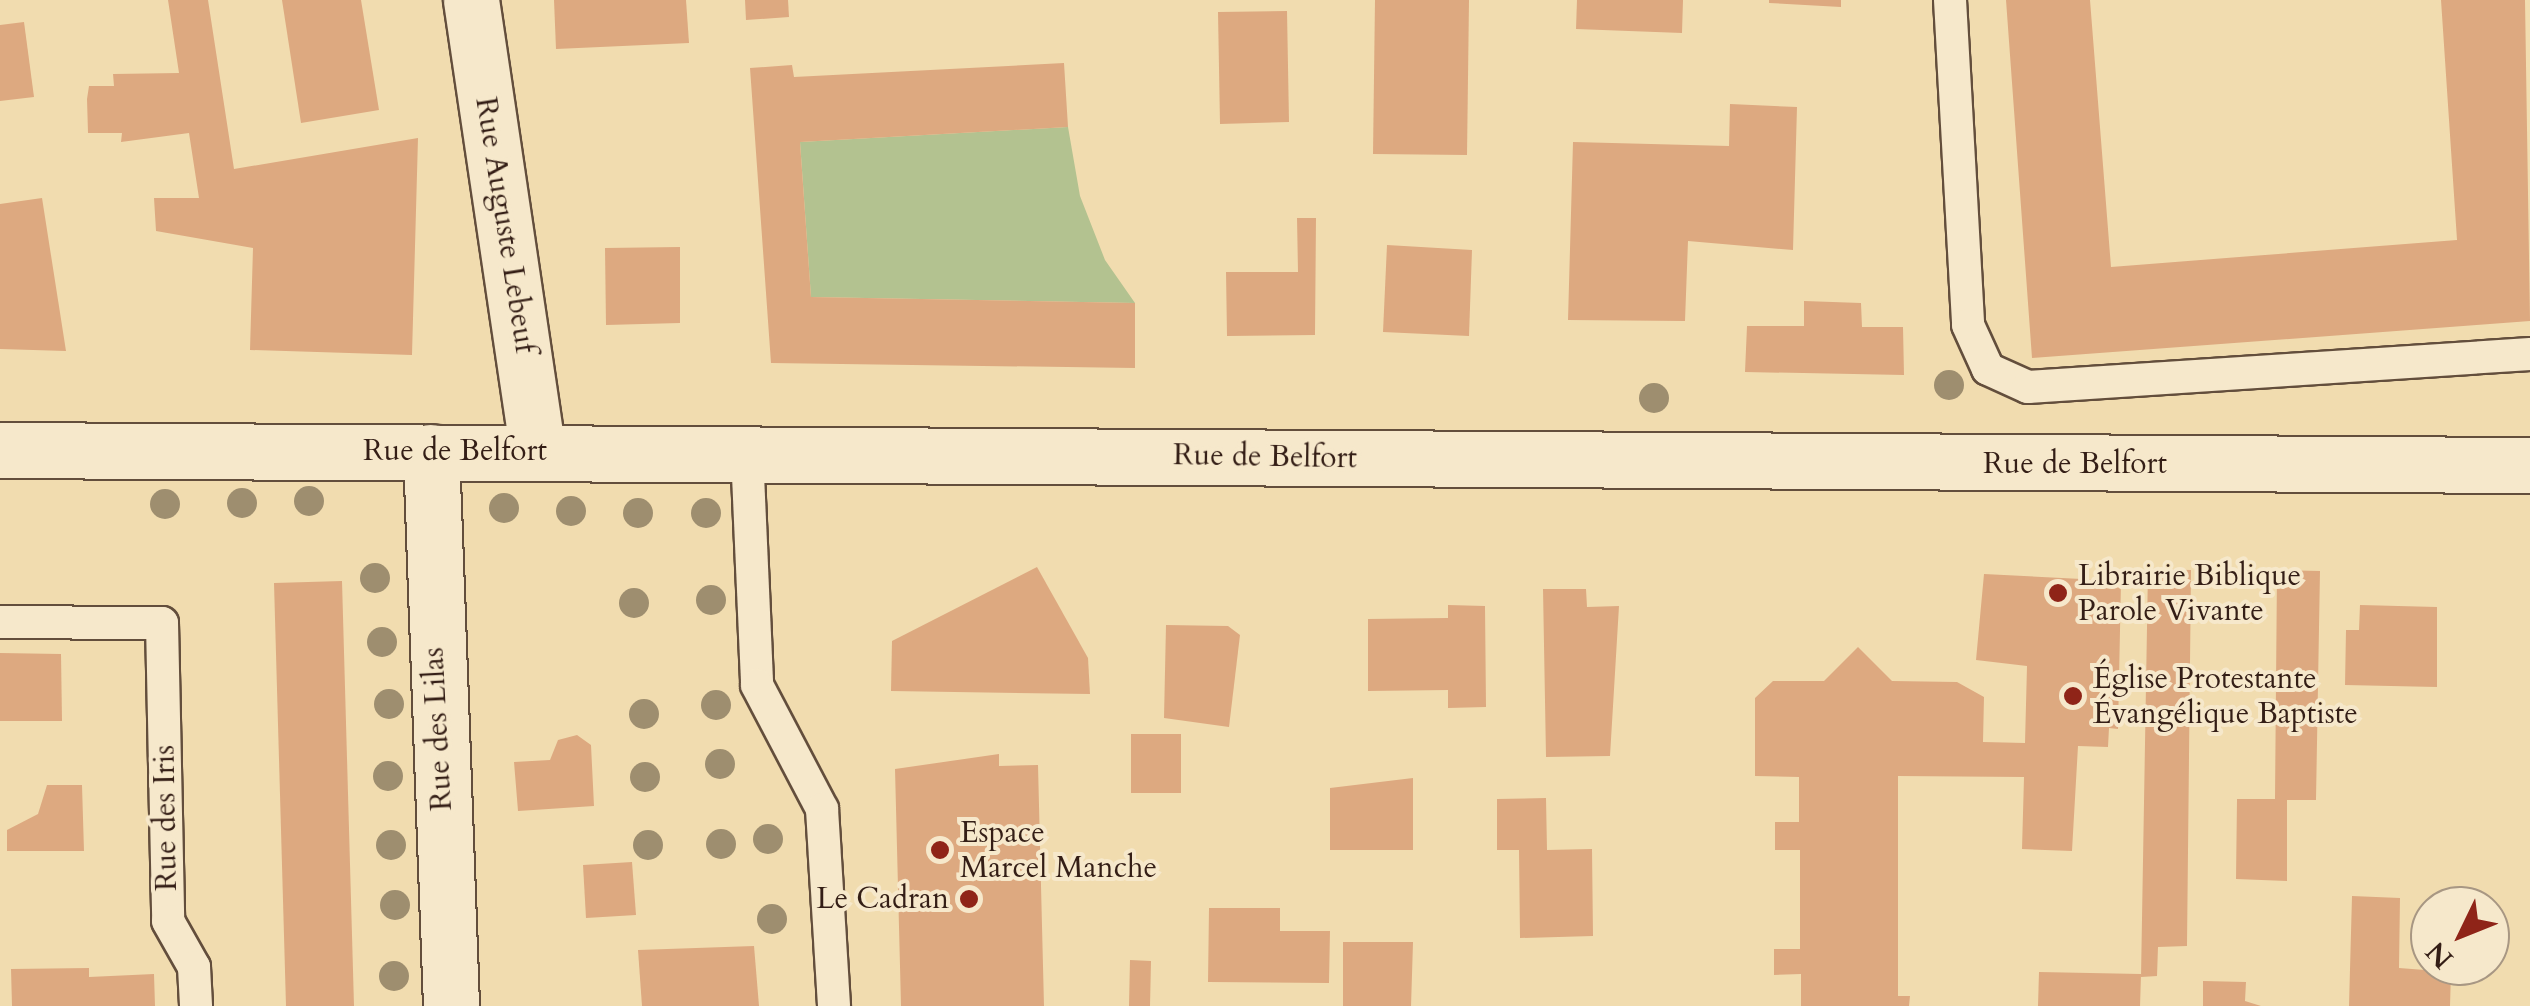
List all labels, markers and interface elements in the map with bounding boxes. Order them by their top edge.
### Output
street label: Rue Auguste Lebeuf [467,95,543,355]
street label: Rue de Belfort [363,433,547,469]
street label: Rue de Belfort [1173,437,1357,477]
street label: Rue de Belfort [1983,446,2167,482]
place label: Librairie Biblique Parole Vivante [2078,558,2301,628]
marker: Librairie Biblique Parole Vivante [2047,582,2069,604]
street label: Rue des Lilas [416,646,460,812]
place label: Église Protestante Évangélique Baptiste [2093,661,2358,732]
marker: Église Protestante Évangélique Baptiste [2062,685,2084,707]
street label: Rue des Iris [147,745,185,891]
place label: Espace Marcel Manche [960,815,1157,886]
marker: Espace Marcel Manche [929,839,951,861]
place label: Le Cadran [816,881,949,917]
north arrow [2410,886,2510,986]
marker: Le Cadran [958,888,980,910]
text: N [2417,933,2462,977]

